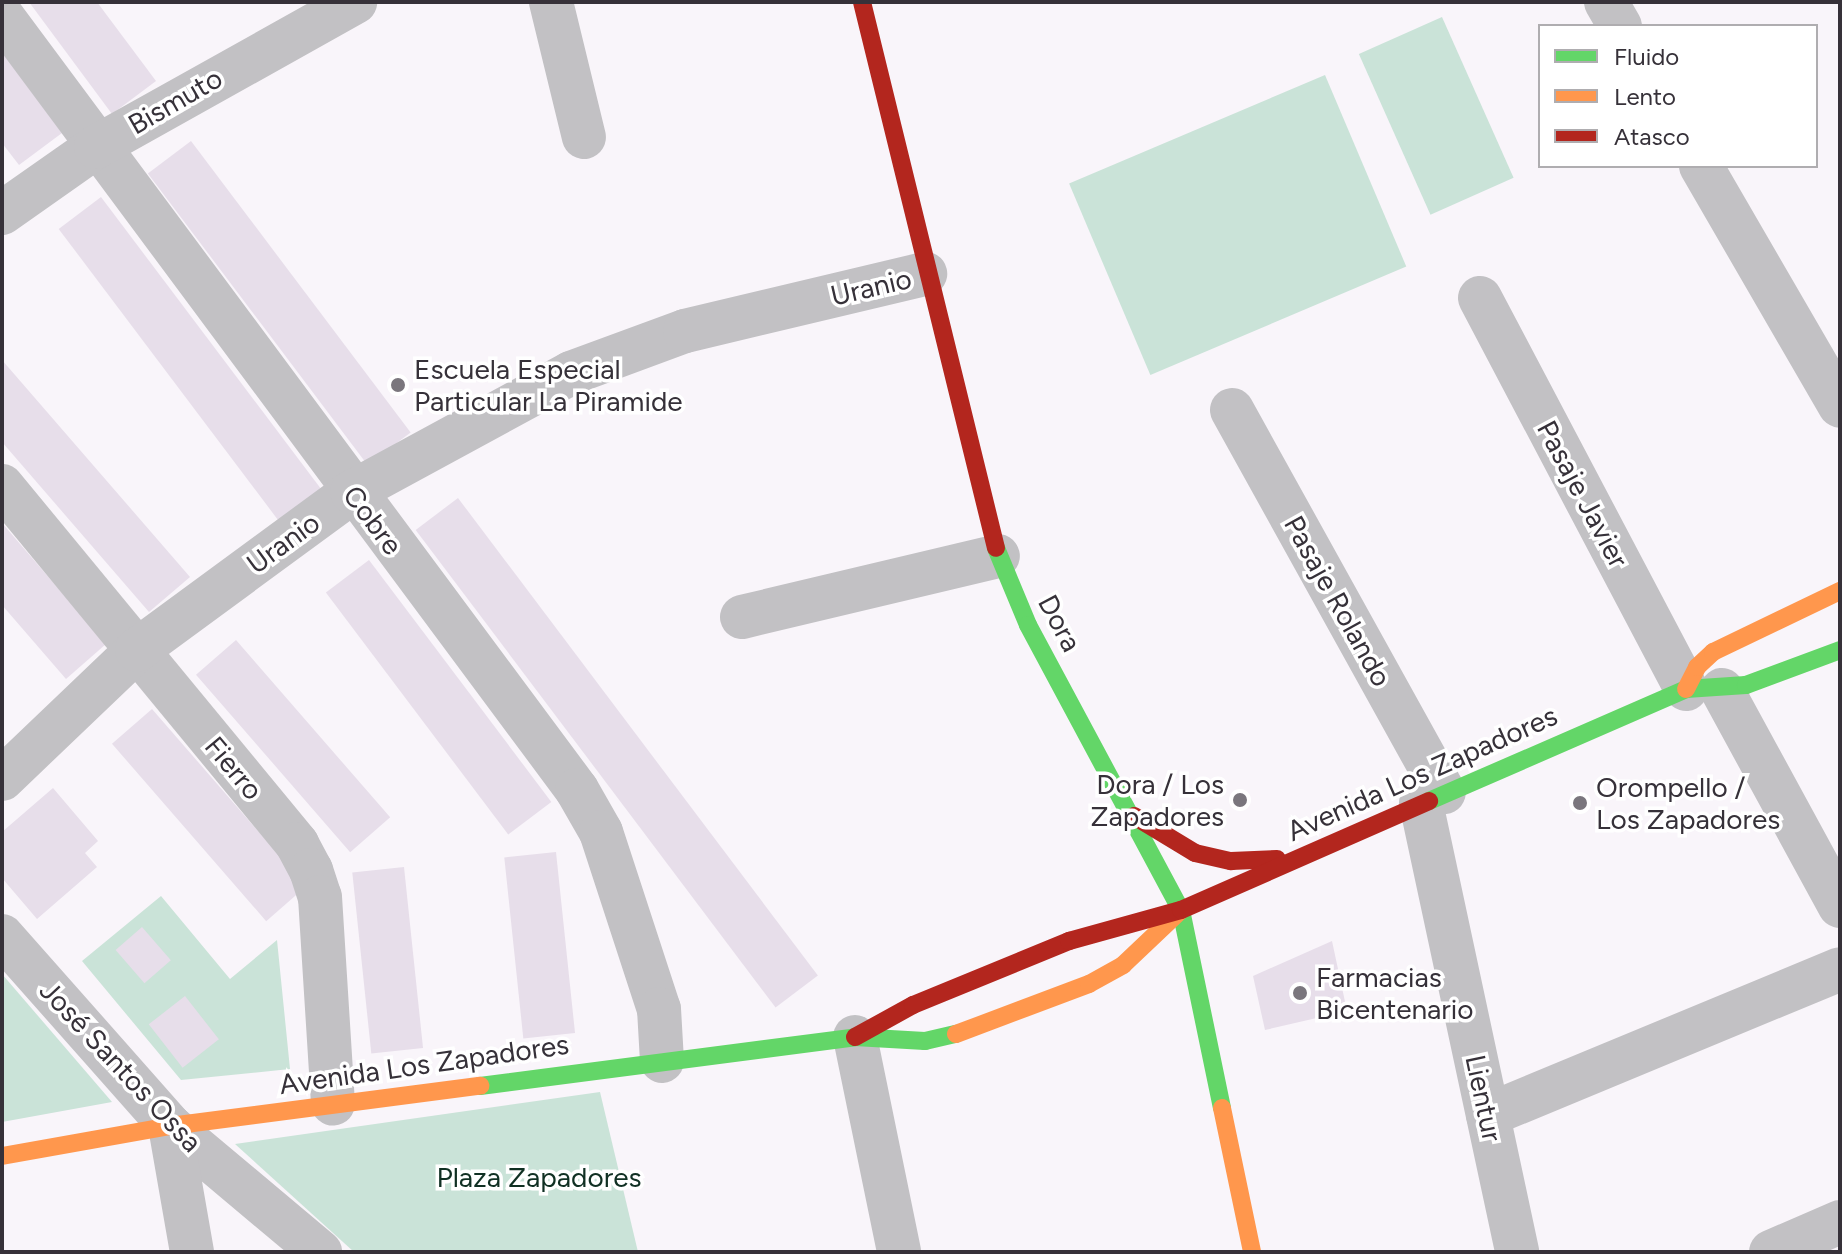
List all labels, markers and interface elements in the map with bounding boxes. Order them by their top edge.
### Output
legend [1538,24,1818,168]
text: Fluido [1614,42,1679,71]
street label: Bismuto [122,61,228,141]
text: Lento [1614,82,1676,111]
text: Atasco [1614,122,1690,151]
street label: Uranio [827,261,915,313]
place label: Escuela Especial Particular La Piramide [414,352,683,418]
marker: Escuela Especial Particular La Piramide [389,376,407,394]
street label: Pasaje Javier [1530,415,1636,573]
street label: Cobre [336,479,410,561]
street label: Uranio [240,505,326,581]
street label: Pasaje Rolando [1277,510,1399,692]
street label: Dora [1031,589,1089,657]
street label: Avenida Los Zapadores [1282,698,1562,848]
street label: Fierro [198,730,270,806]
place label: Dora / Los Zapadores [1090,767,1224,833]
place label: Orompello / Los Zapadores [1596,770,1780,836]
marker: Dora / Los Zapadores [1231,791,1249,809]
marker: Orompello / Los Zapadores [1571,794,1589,812]
place label: Farmacias Bicentenario [1316,960,1474,1026]
street label: José Santos Ossa [33,973,209,1159]
marker: Farmacias Bicentenario [1291,984,1309,1002]
street label: Avenida Los Zapadores [277,1027,571,1101]
street label: Lientur [1458,1052,1510,1144]
park label: Plaza Zapadores [436,1160,642,1194]

